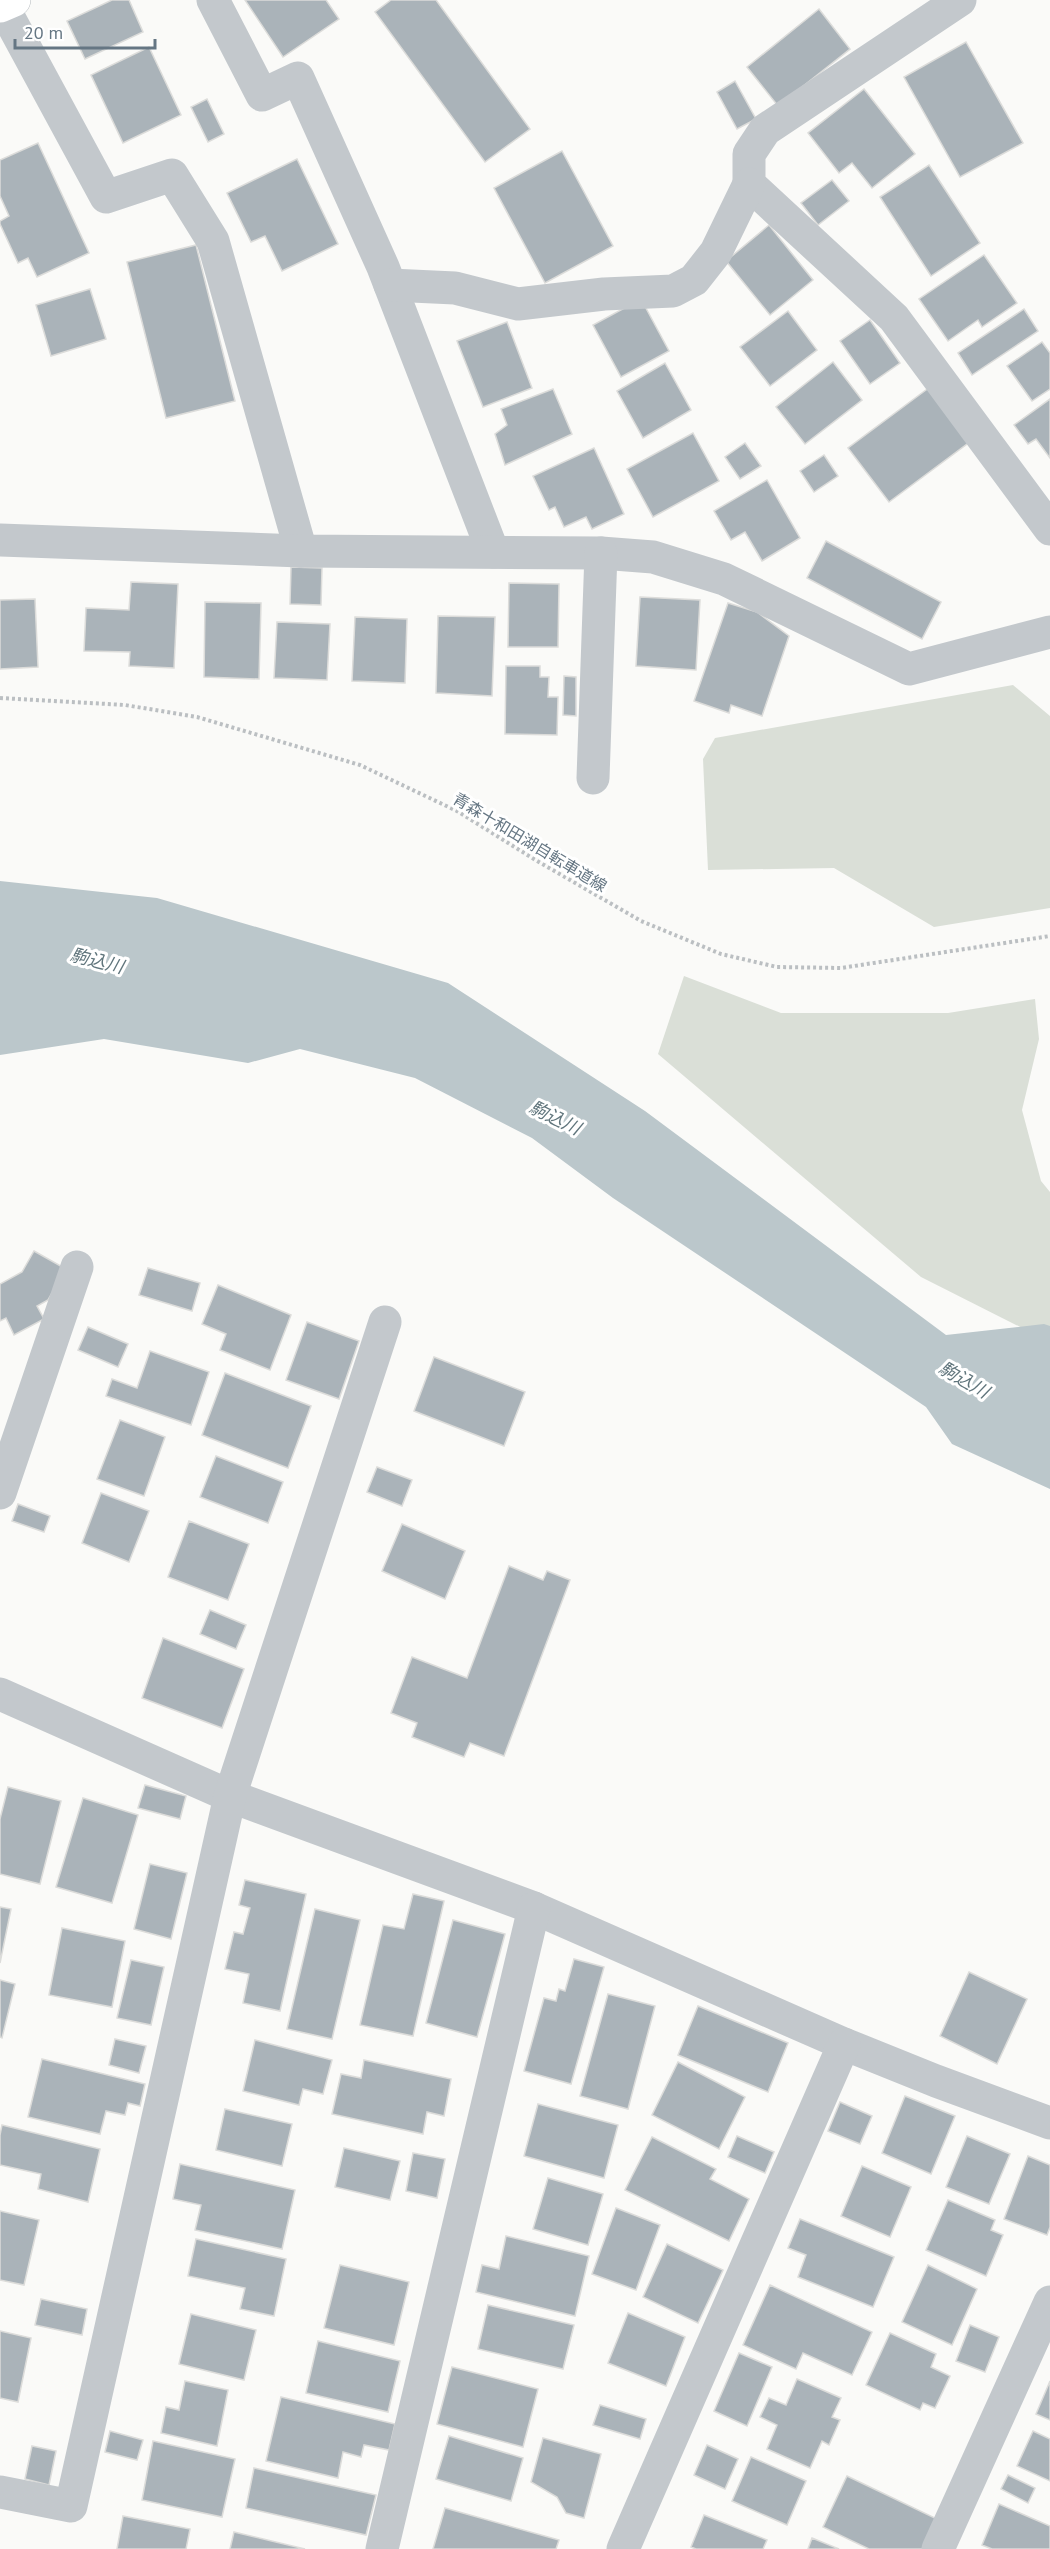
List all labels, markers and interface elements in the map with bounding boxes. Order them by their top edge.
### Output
scale bar [15,12,154,50]
text: 20 m [24,21,63,44]
street label: 青森十和田湖自転車道線 [449,788,611,896]
water label: 駒込川 [68,943,128,979]
water label: 駒込川 [526,1095,586,1141]
water label: 駒込川 [935,1356,995,1404]

